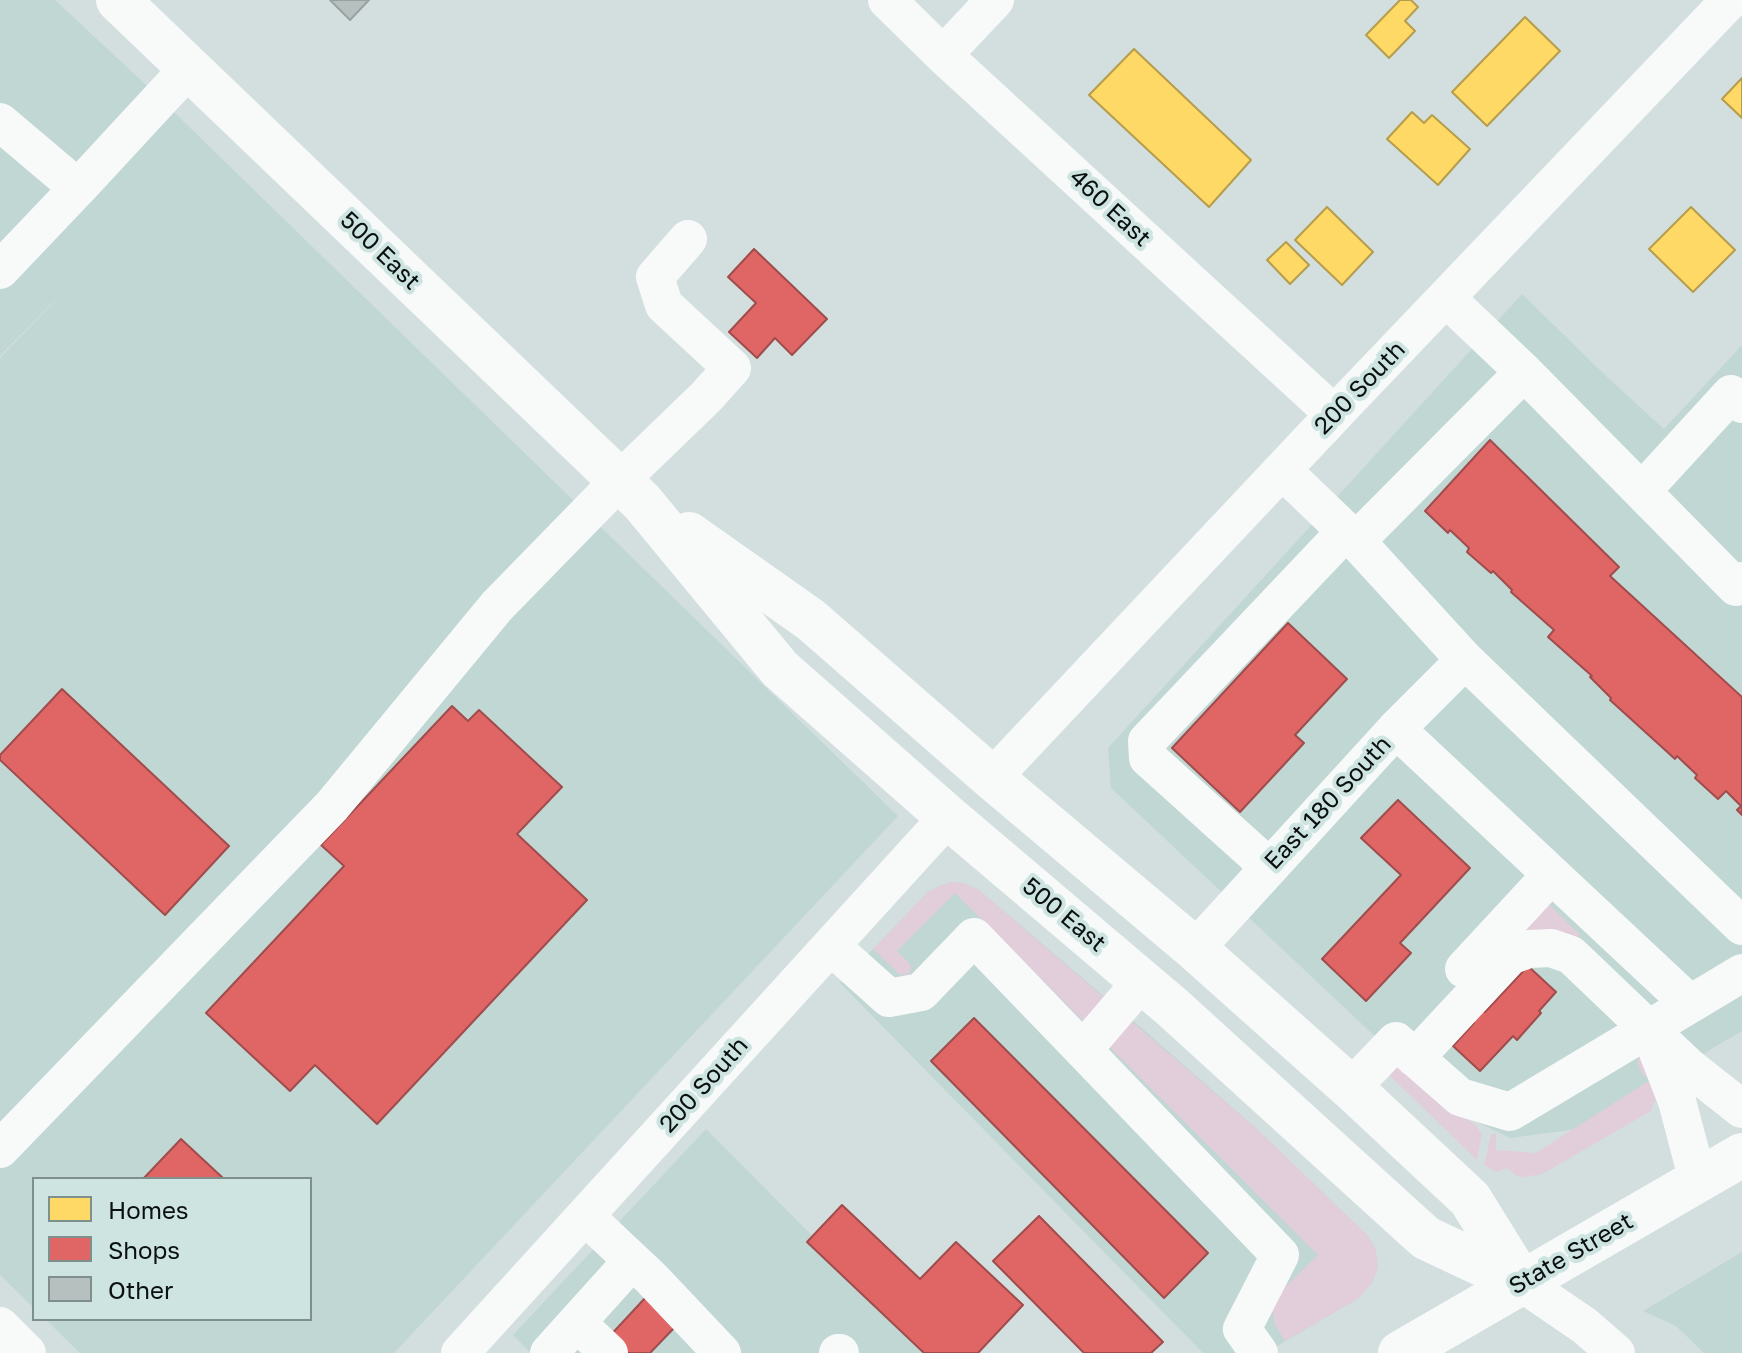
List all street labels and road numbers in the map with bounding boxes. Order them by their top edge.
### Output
street label: 460 East [1063,163,1157,253]
street label: 500 East [334,206,426,296]
street label: 200 South [1309,335,1411,441]
street label: East 180 South [1259,730,1397,876]
street label: 500 East [1016,872,1112,958]
street label: 200 South [654,1031,754,1139]
street label: State Street [1504,1207,1638,1301]

